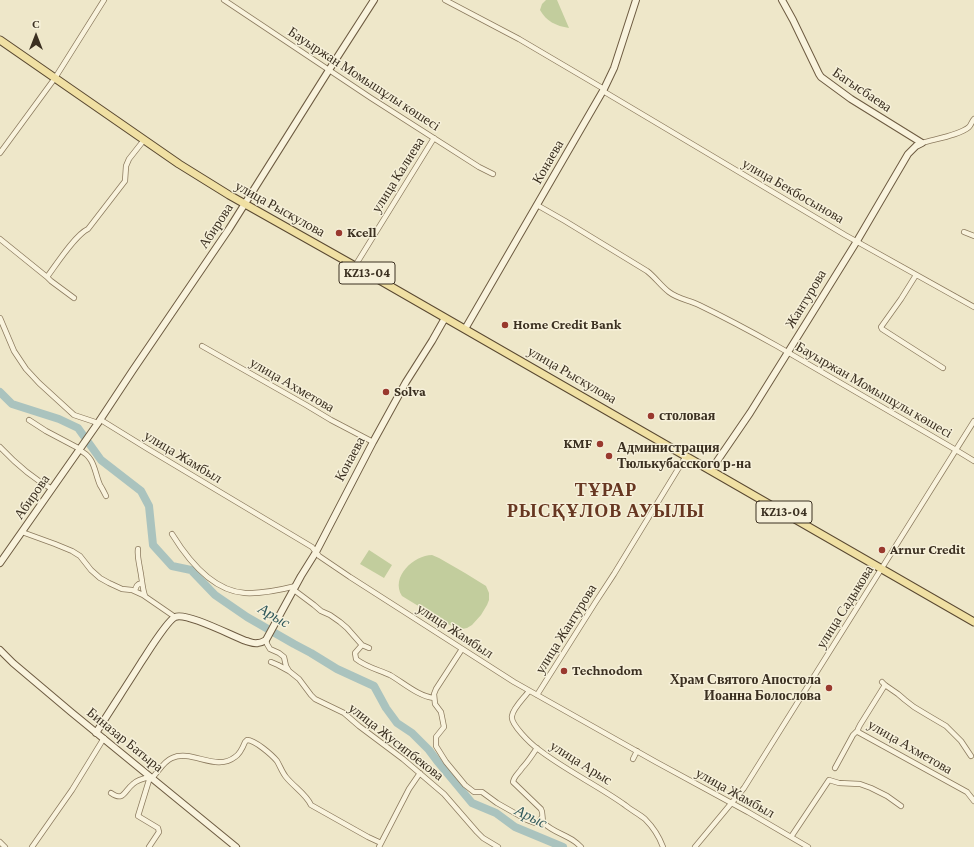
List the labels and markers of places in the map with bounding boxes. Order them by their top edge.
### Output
place label: Kcell [347,225,377,241]
marker: Kcell [334,228,344,238]
place label: Home Credit Bank [513,317,621,333]
marker: Home Credit Bank [500,320,510,330]
place label: Solva [394,384,426,400]
marker: Solva [381,387,391,397]
place label: столовая [659,408,715,424]
marker: столовая [646,411,656,421]
place label: KMF [564,436,592,452]
marker: KMF [595,439,605,449]
place label: Администрация Тюлькубасского р-на [617,440,751,472]
marker: Администрация Тюлькубасского р-на [604,451,614,461]
place label: Arnur Credit [890,542,965,558]
marker: Arnur Credit [877,545,887,555]
place label: Technodom [572,663,643,679]
marker: Technodom [559,666,569,676]
place label: Храм Святого Апостола Иоанна Болослова [670,672,821,704]
marker: Храм Святого Апостола Иоанна Болослова [824,683,834,693]

